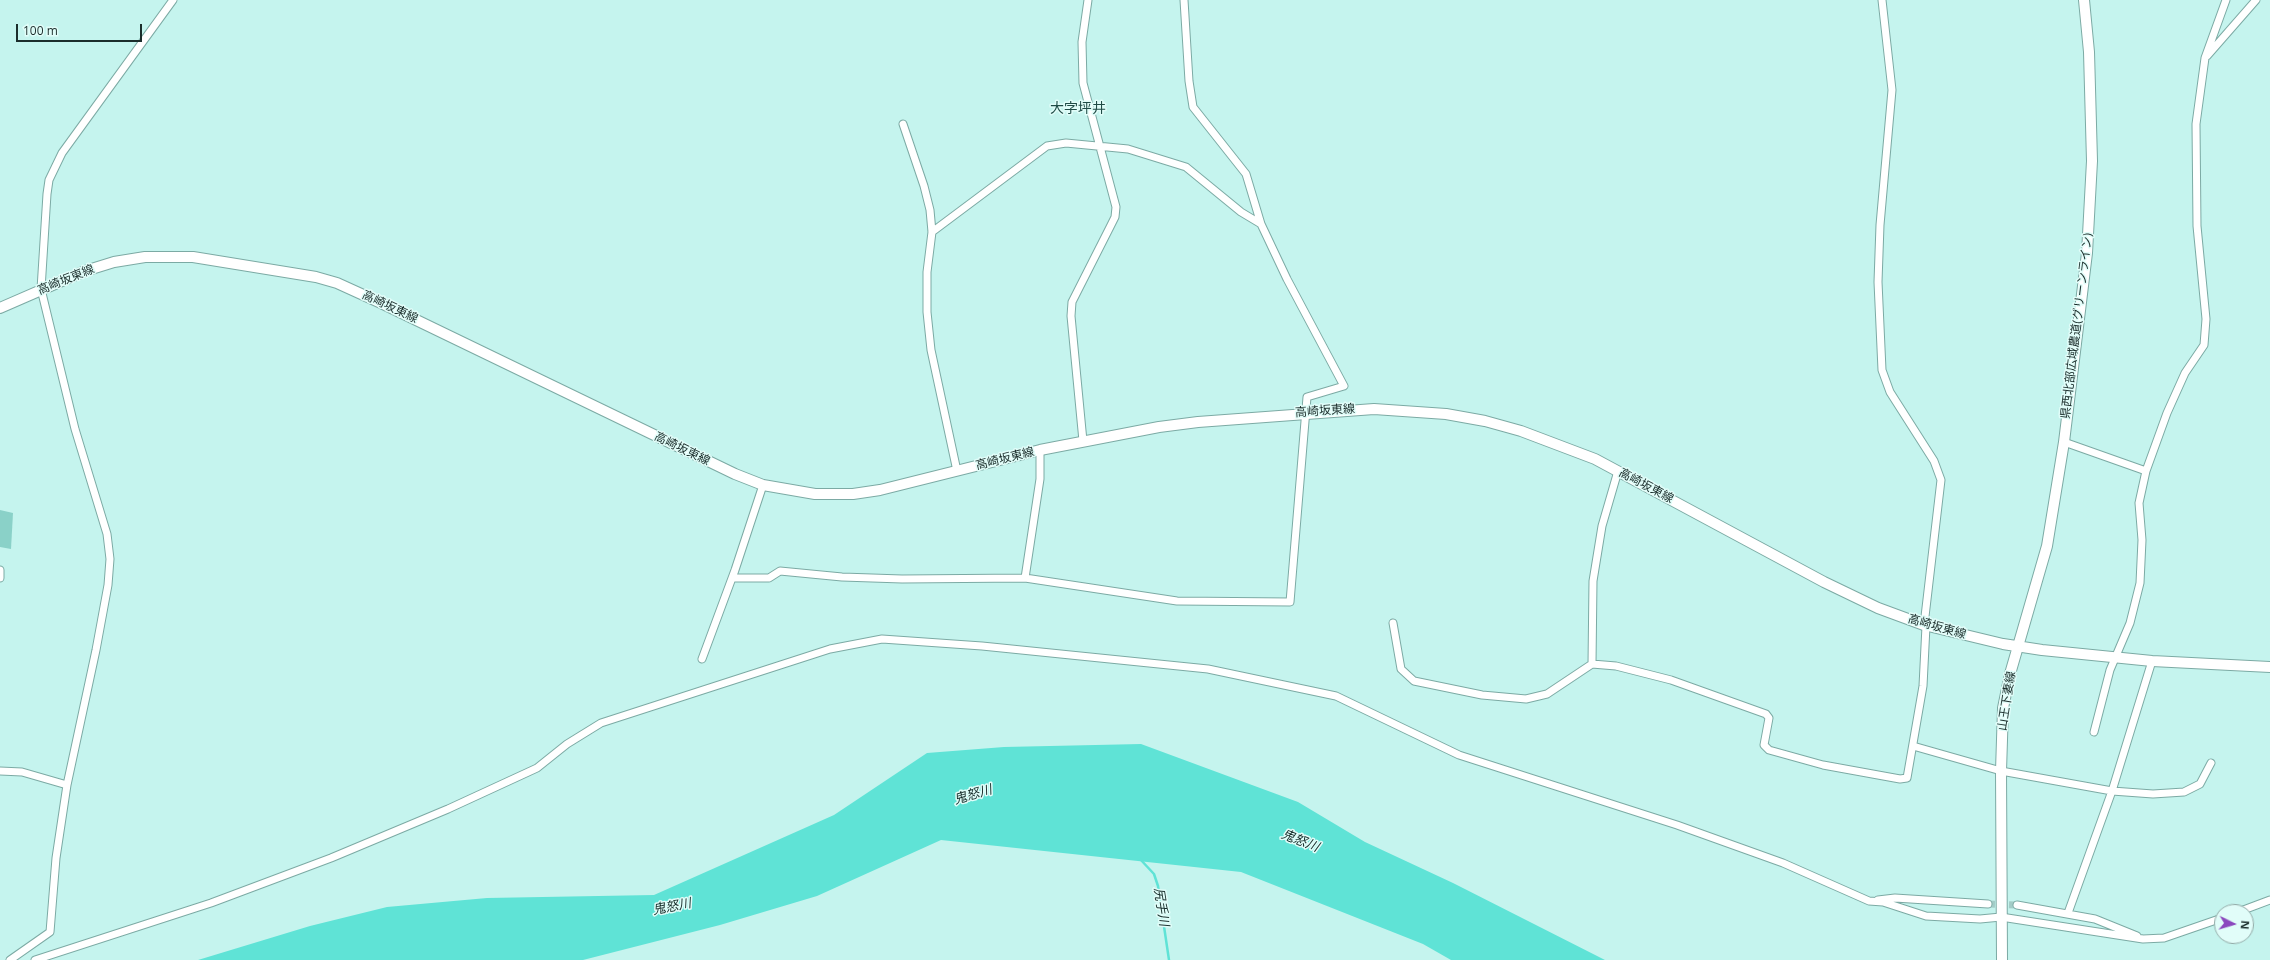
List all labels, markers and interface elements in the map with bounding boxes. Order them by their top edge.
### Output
scale bar [18,16,144,42]
text: 100 m [23,22,58,39]
district label: 大字坪井 [1050,101,1106,117]
street label: 県西北部広域農道(グリーンライン) [2058,232,2096,420]
street label: 高崎坂東線 [35,262,97,298]
street label: 高崎坂東線 [360,288,420,326]
street label: 高崎坂東線 [1295,402,1355,420]
street label: 高崎坂東線 [652,429,712,469]
street label: 高崎坂東線 [974,445,1036,473]
street label: 高崎坂東線 [1616,466,1676,506]
street label: 高崎坂東線 [1906,612,1968,642]
street label: 山王下妻線 [1995,670,2019,732]
water label: 鬼怒川 [952,782,994,808]
water label: 鬼怒川 [1279,826,1321,856]
water label: 尻手川 [1150,887,1172,927]
water label: 鬼怒川 [651,896,693,918]
north arrow [2214,904,2254,944]
text: N [2238,920,2253,930]

